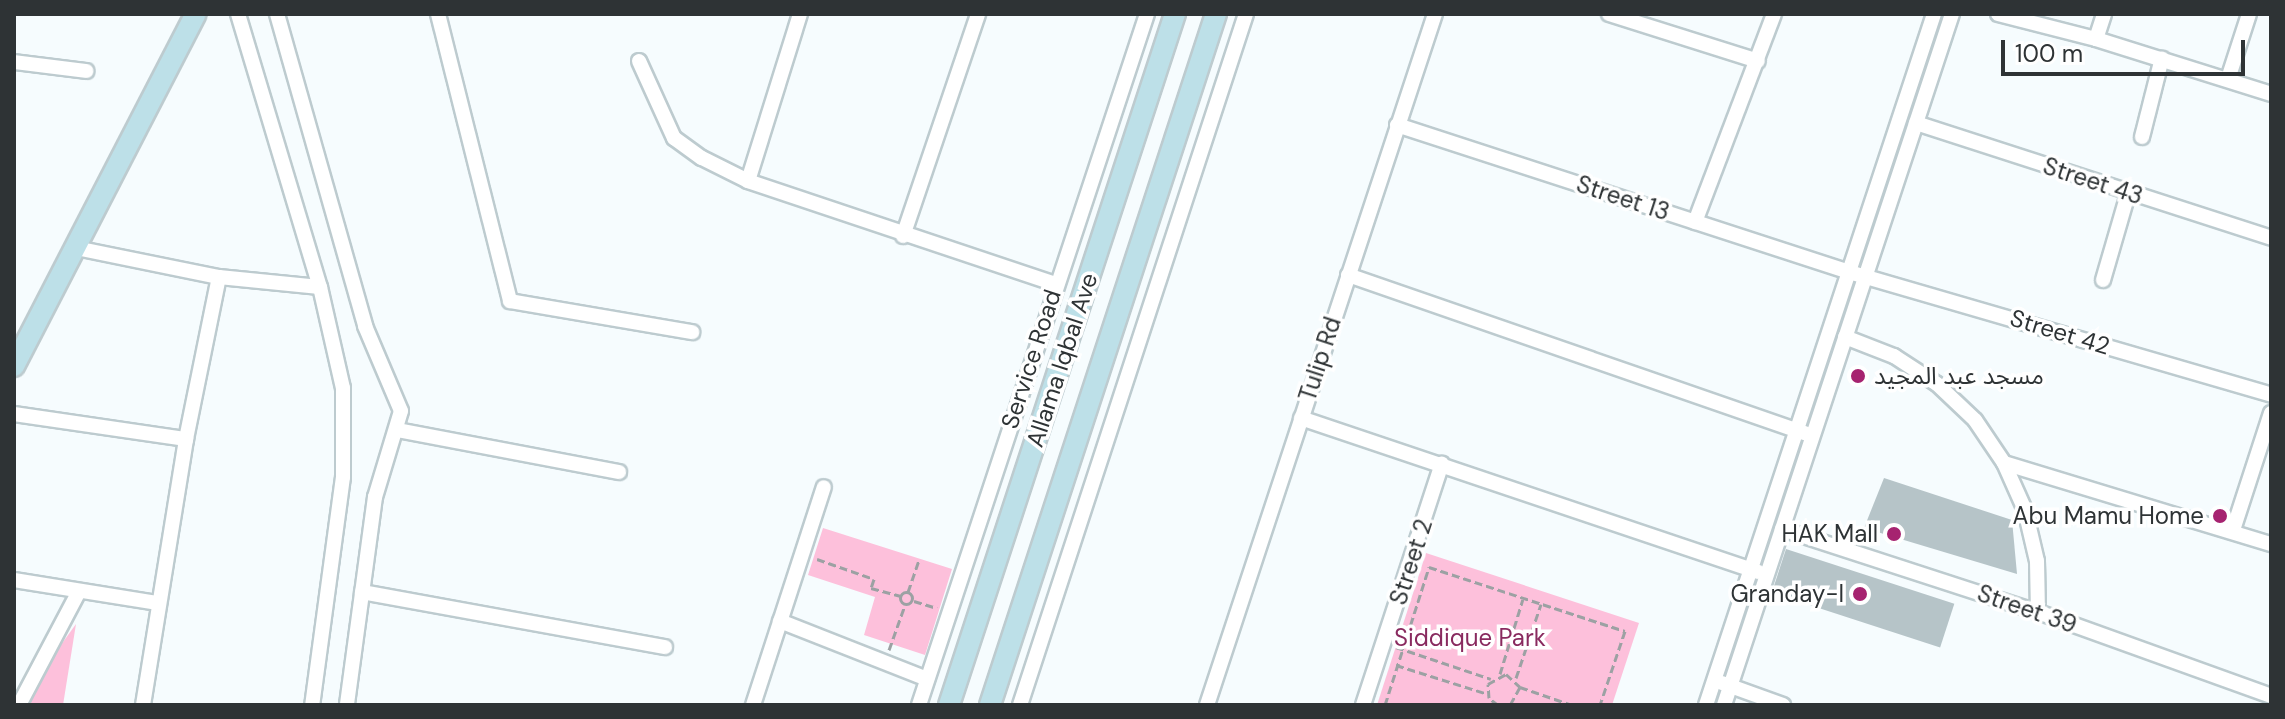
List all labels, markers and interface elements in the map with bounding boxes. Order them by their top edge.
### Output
scale bar [2005,24,2249,74]
text: 100 m [2015,38,2083,69]
street label: Street 43 [2039,151,2147,211]
street label: Street 13 [1573,169,1673,227]
street label: Allama Iqbal Ave [1020,269,1104,451]
street label: Service Road [995,286,1067,432]
street label: Street 42 [2007,303,2113,361]
street label: Tulip Rd [1293,313,1347,405]
place label: مسجد عبد المجید [1874,362,2044,390]
marker: مسجد عبد المجید [1849,367,1867,385]
place label: Abu Mamu Home [2013,502,2204,530]
marker: Abu Mamu Home [2211,507,2229,525]
street label: Street 2 [1384,516,1438,608]
place label: HAK Mall [1781,520,1878,548]
marker: HAK Mall [1885,525,1903,543]
street label: Street 39 [1974,579,2080,639]
place label: Granday-I [1730,580,1844,608]
marker: Granday-I [1851,585,1869,603]
park label: Siddique Park [1394,624,1546,652]

